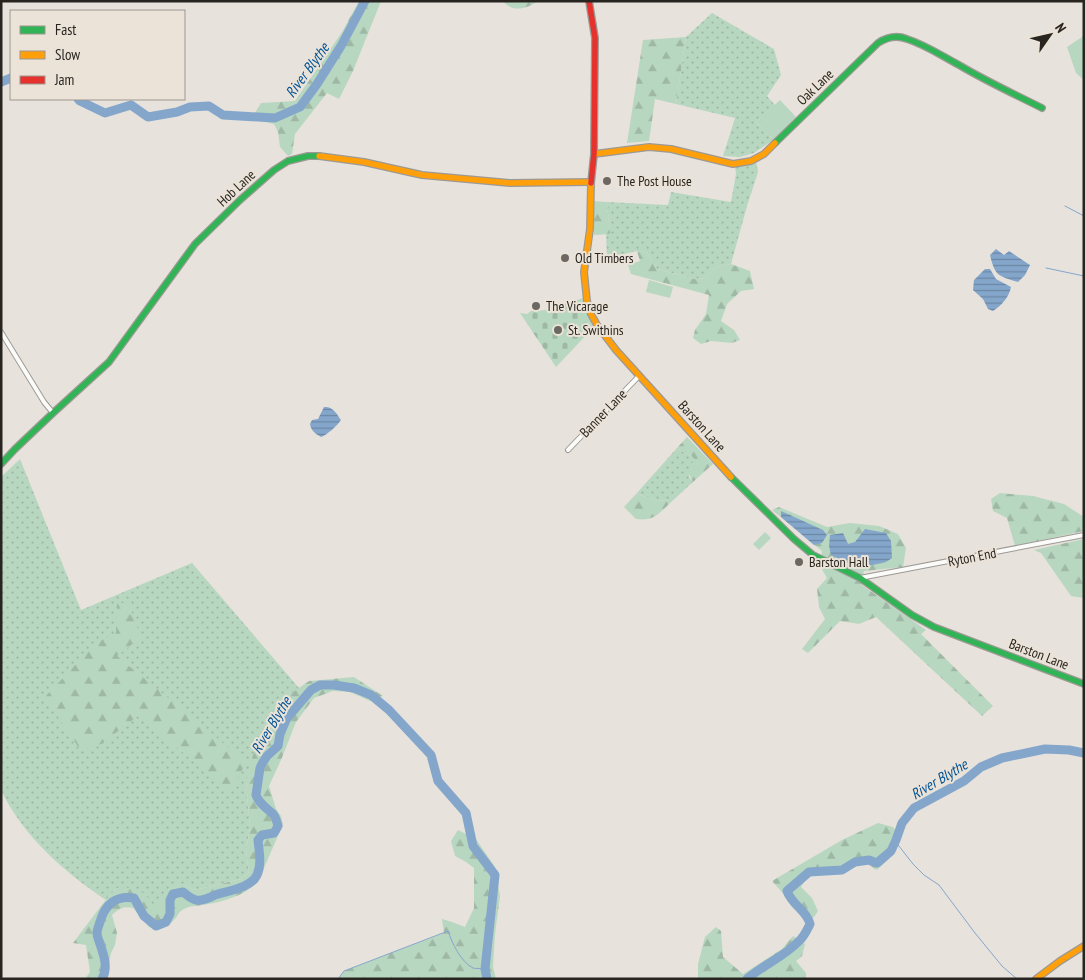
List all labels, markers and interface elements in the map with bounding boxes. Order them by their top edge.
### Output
legend [10,10,185,100]
north arrow [1025,10,1075,60]
text: Fast [55,20,76,39]
text: N [1051,20,1070,36]
water label: River Blythe [281,38,334,101]
text: Slow [55,45,80,64]
street label: Oak Lane [793,65,837,109]
text: Jam [54,70,74,89]
street label: Hob Lane [213,166,259,210]
place label: The Post House [617,172,692,190]
marker: The Post House [601,175,613,187]
place label: Old Timbers [575,249,634,267]
marker: Old Timbers [559,252,571,264]
place label: The Vicarage [546,297,608,315]
marker: The Vicarage [530,300,542,312]
place label: St. Swithins [568,321,624,339]
marker: St. Swithins [552,324,564,336]
street label: Banner Lane [576,385,631,441]
street label: Barston Lane [674,397,730,456]
street label: Ryton End [946,544,998,570]
place label: Barston Hall [809,553,869,571]
marker: Barston Hall [793,556,805,568]
street label: Barston Lane [1006,634,1072,674]
water label: River Blythe [247,692,296,757]
water label: River Blythe [907,754,972,803]

